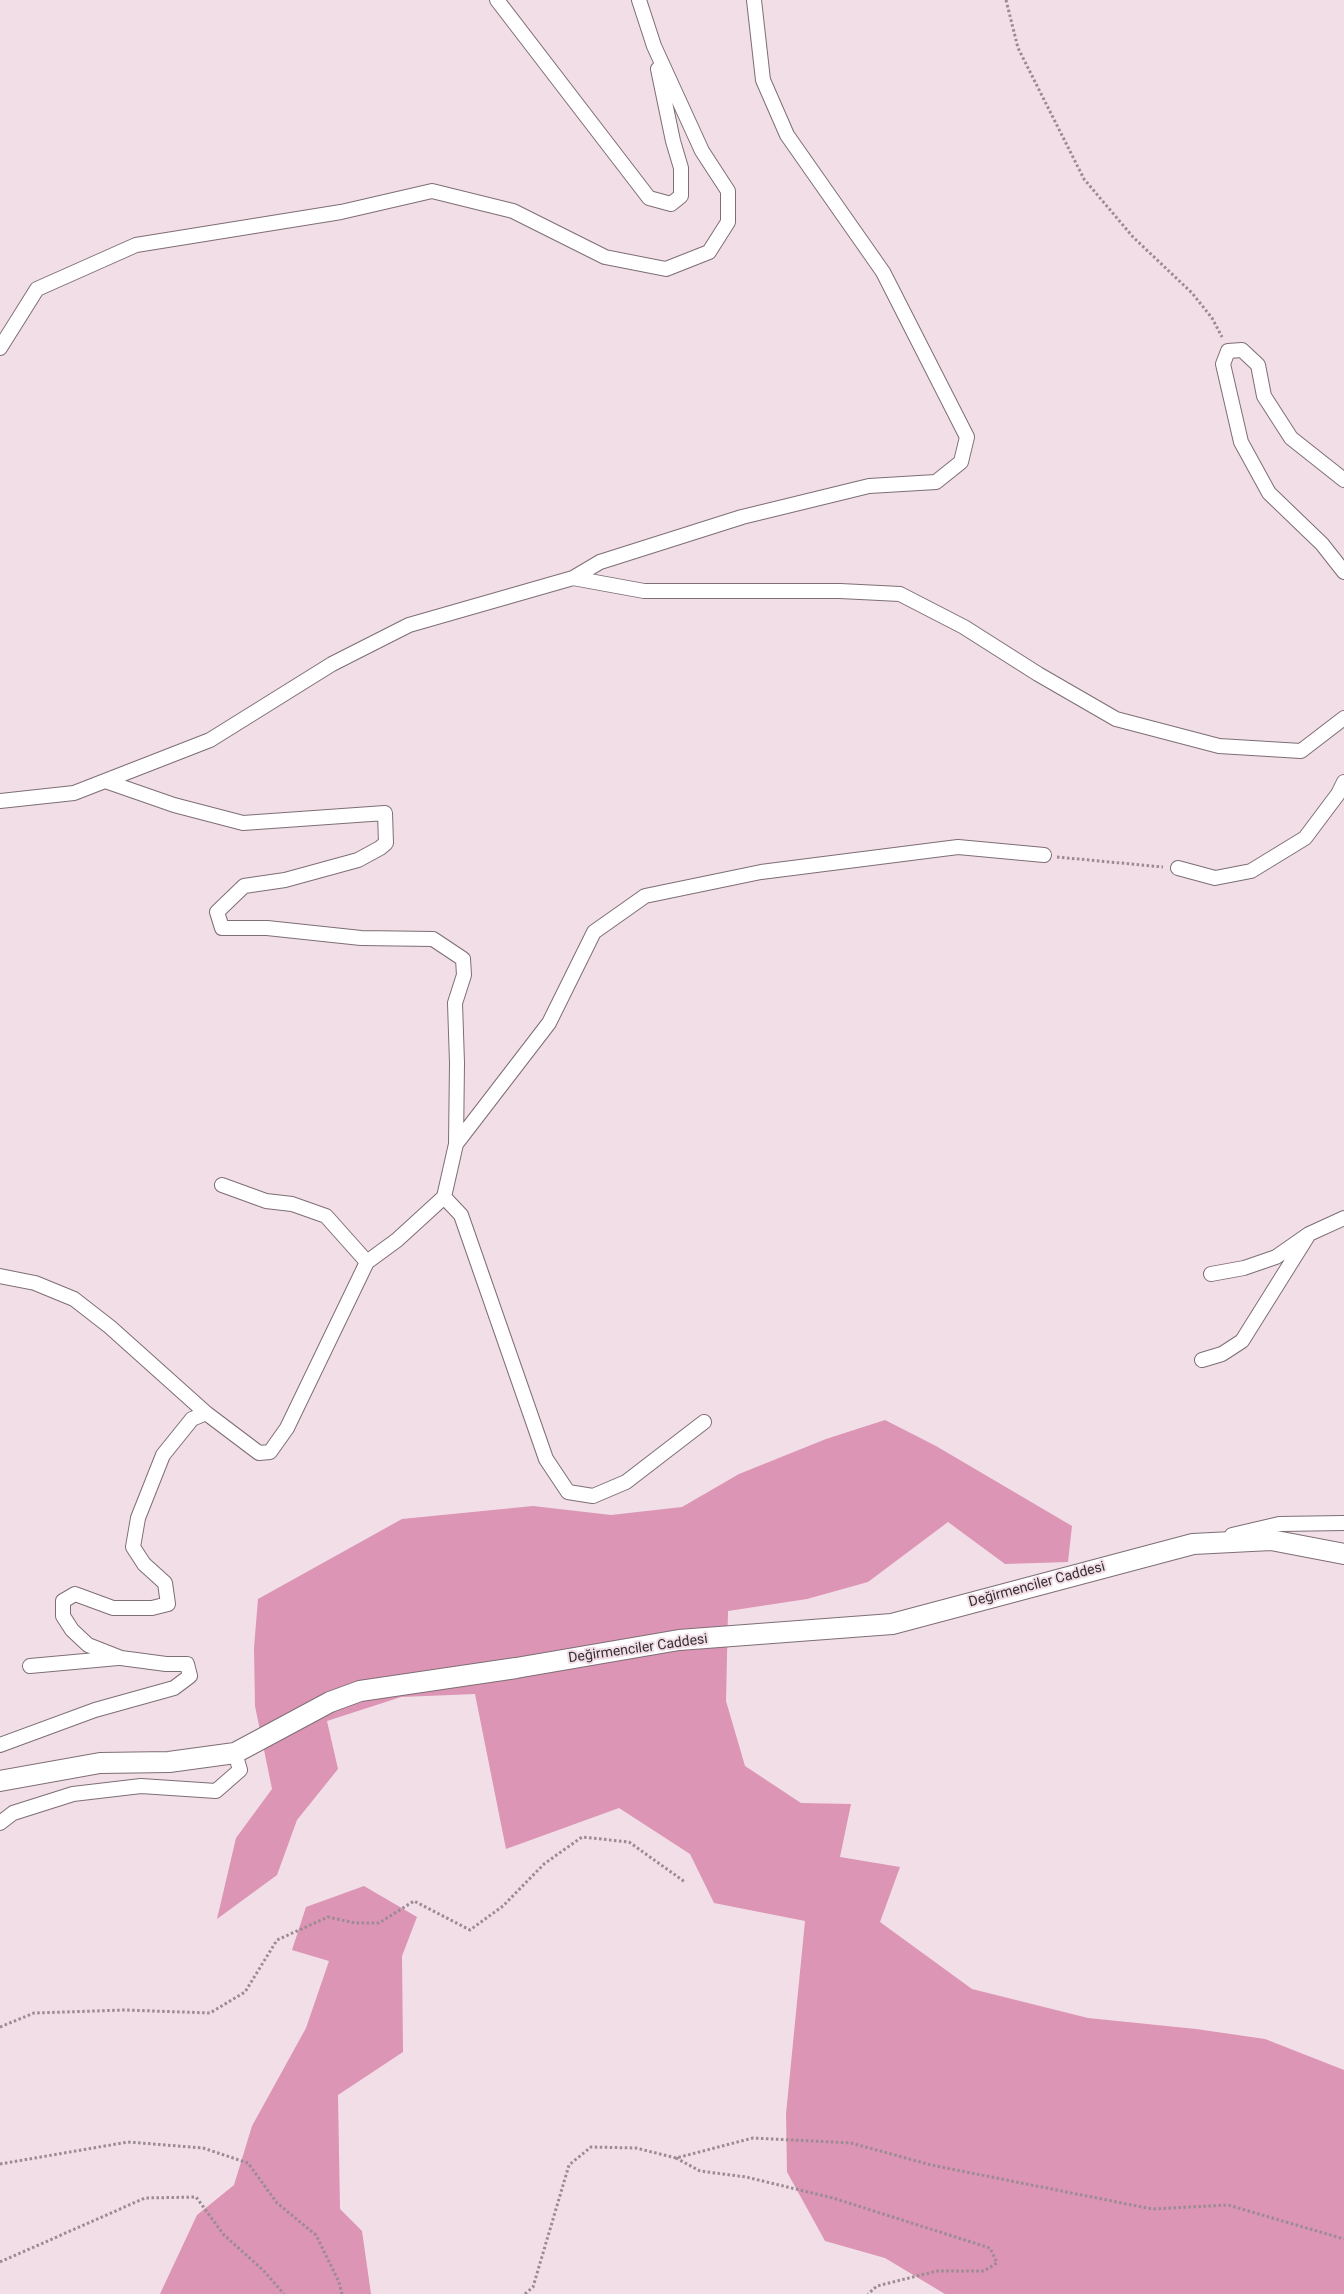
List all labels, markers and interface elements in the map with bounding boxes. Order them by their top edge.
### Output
street label: Değirmenciler Caddesi [967,1559,1107,1611]
street label: Değirmenciler Caddesi [567,1631,709,1667]

